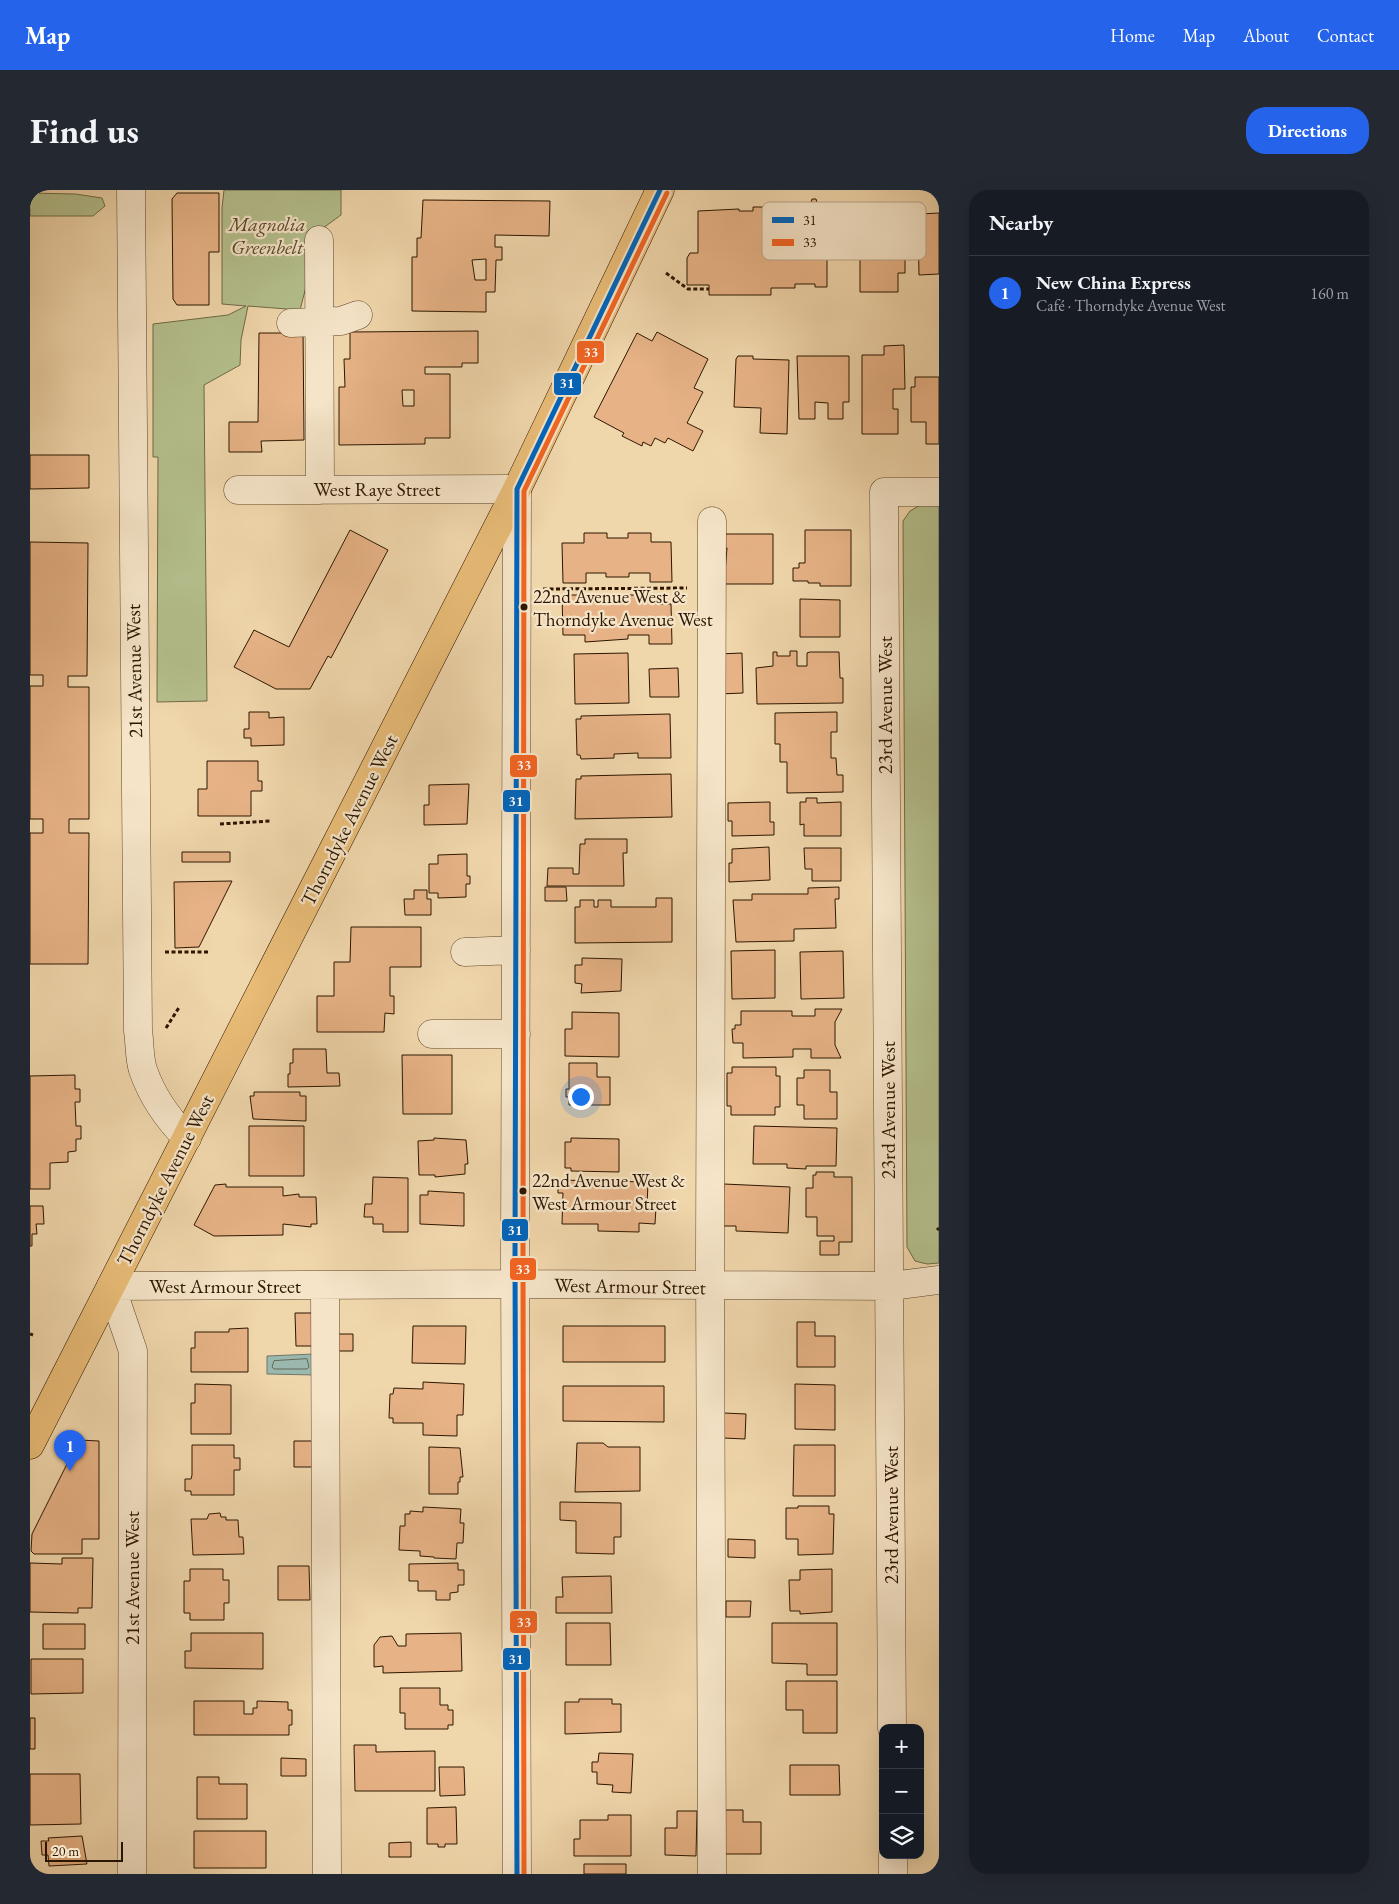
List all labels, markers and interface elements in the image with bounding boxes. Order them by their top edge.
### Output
text: Map [25,20,70,51]
text: Home [1110,24,1155,47]
text: Map [1183,24,1215,47]
text: About [1243,24,1289,47]
text: Contact [1317,24,1374,47]
button: Directions [1246,107,1369,154]
text: Find us [30,108,139,153]
legend [762,202,926,260]
text: Nearby [989,209,1053,236]
park label: Magnolia Greenbelt [227,211,306,260]
text: 31 [803,211,816,229]
text: 33 [803,233,817,251]
text: New China Express [1036,270,1191,295]
text: 1 [1001,283,1009,304]
text: 160 m [1310,283,1349,304]
text: Café · Thorndyke Avenue West [1036,295,1226,316]
line badge: 33 [576,340,605,364]
text: 33 [584,343,598,361]
line badge: 31 [553,372,582,396]
text: 31 [560,374,574,392]
street label: West Raye Street [314,476,441,502]
place label: 22nd Avenue West & Thorndyke Avenue West [533,584,713,632]
marker: 22nd Avenue West & Thorndyke Avenue West [519,602,529,612]
street label: 21st Avenue West [120,603,148,738]
street label: 23rd Avenue West [872,635,898,774]
street label: Thorndyke Avenue West [294,729,404,910]
line badge: 33 [509,754,538,778]
text: 33 [517,756,531,774]
line badge: 31 [502,789,531,813]
text: 31 [509,792,523,810]
street label: 23rd Avenue West [875,1040,901,1179]
your location [568,1084,594,1110]
street label: Thorndyke Avenue West [110,1089,220,1270]
place label: 22nd Avenue West & West Armour Street [532,1168,685,1216]
marker: 22nd Avenue West & West Armour Street [518,1186,528,1196]
line badge: 31 [501,1218,529,1242]
text: 31 [508,1221,522,1239]
line badge: 33 [509,1257,537,1281]
text: 33 [516,1260,530,1278]
street label: West Armour Street [554,1272,707,1300]
street label: West Armour Street [149,1273,302,1299]
pin: 1 [54,1430,86,1471]
street label: 23rd Avenue West [878,1445,904,1584]
street label: 21st Avenue West [119,1510,145,1645]
line badge: 33 [509,1610,538,1634]
text: 33 [517,1613,531,1631]
line badge: 31 [502,1647,531,1671]
text: 31 [509,1650,523,1668]
map controls [879,1724,924,1859]
button: + [879,1724,924,1769]
button: − [879,1769,924,1814]
button: layers [879,1814,924,1859]
scale bar [45,1839,122,1862]
text: 20 m [52,1842,79,1860]

